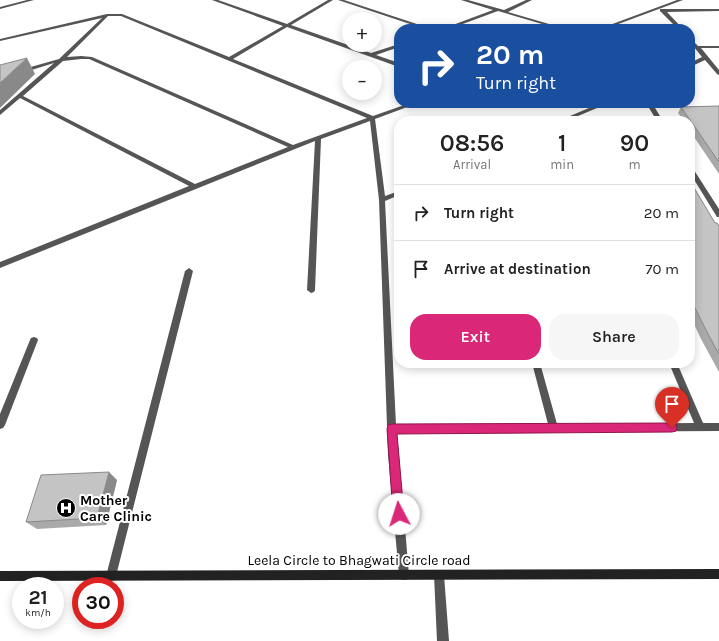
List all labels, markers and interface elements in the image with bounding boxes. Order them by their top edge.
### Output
map controls [342,12,382,100]
button: + [342,12,382,52]
text: 20 m [476,38,544,71]
icon: right [410,40,462,92]
button: − [342,60,382,100]
text: Turn right [476,72,556,94]
text: 08:56 [440,129,504,157]
text: 1 [558,129,566,157]
text: 90 [620,129,649,157]
text: Arrival [453,157,491,172]
text: min [550,157,574,172]
text: m [628,157,641,172]
icon: right [410,202,432,224]
text: Turn right [444,204,514,222]
text: 20 m [644,204,679,222]
icon: arrive [410,258,432,280]
text: Arrive at destination [444,260,591,278]
text: 70 m [645,260,679,278]
button: Exit [410,314,541,360]
button: Share [549,314,679,360]
pin [655,387,689,428]
icon: arrive [661,393,683,415]
place label: Mother Care Clinic [80,492,152,525]
position arrow [378,493,420,535]
hospital icon: Mother Care Clinic [55,497,77,519]
street label: Leela Circle to Bhagwati Circle road [247,552,471,569]
speed limit sign: 30 [72,577,124,629]
text: 21 [28,586,48,609]
text: km/h [25,607,51,619]

